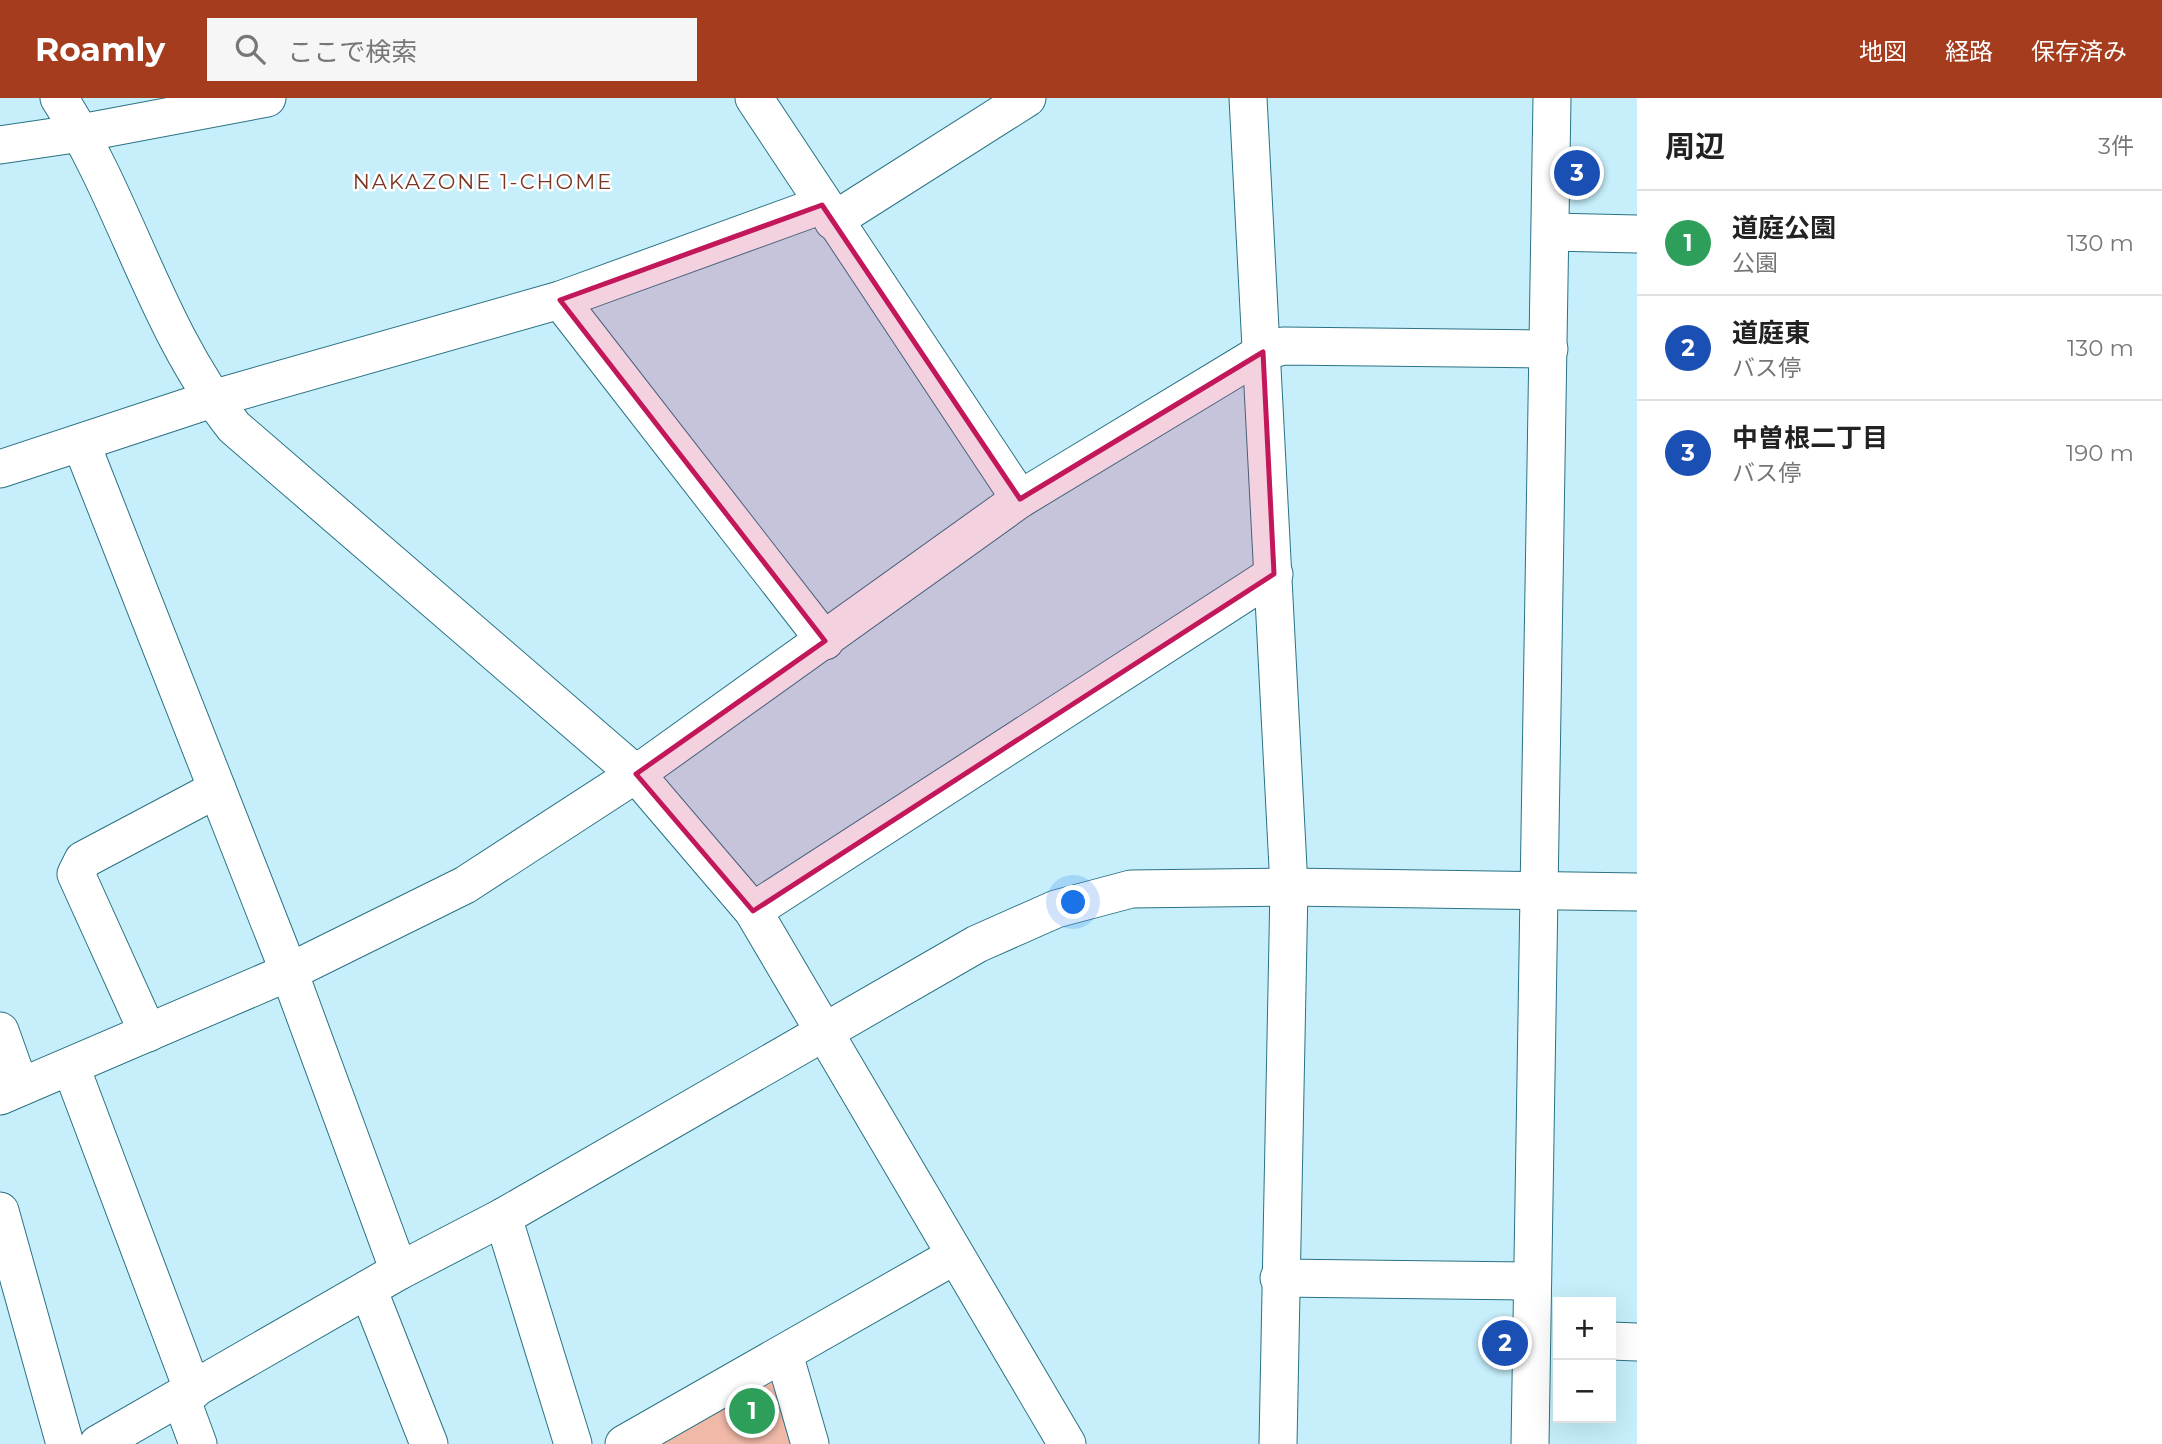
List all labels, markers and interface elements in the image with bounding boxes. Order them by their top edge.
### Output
search box [207,18,697,81]
text: Roamly [35,29,165,69]
icon: search [231,30,269,68]
text: ここで検索 [287,36,417,68]
text: 地図 [1859,37,1907,66]
text: 経路 [1945,37,1993,66]
text: 保存済み [2031,37,2127,66]
text: 周辺 [1665,128,1725,165]
text: 3件 [2098,132,2134,160]
pin: 3 [1554,147,1600,199]
district label: NAKAZONE 1-CHOME [353,169,613,194]
text: 道庭公園 [1732,212,1836,244]
text: 1 [1683,229,1693,257]
text: 130 m [2067,229,2134,257]
text: 公園 [1732,249,1778,277]
text: 道庭東 [1732,317,1810,349]
text: 2 [1681,334,1695,362]
text: 130 m [2067,334,2134,362]
text: バス停 [1732,354,1801,382]
text: 中曽根二丁目 [1732,422,1888,454]
text: 3 [1681,439,1695,467]
text: 190 m [2066,439,2134,467]
text: バス停 [1732,459,1801,487]
your location [1056,885,1090,919]
map controls [1553,1297,1616,1423]
button: + [1553,1297,1616,1360]
pin: 2 [1482,1317,1528,1369]
button: − [1553,1360,1616,1423]
pin: 1 [729,1385,775,1437]

